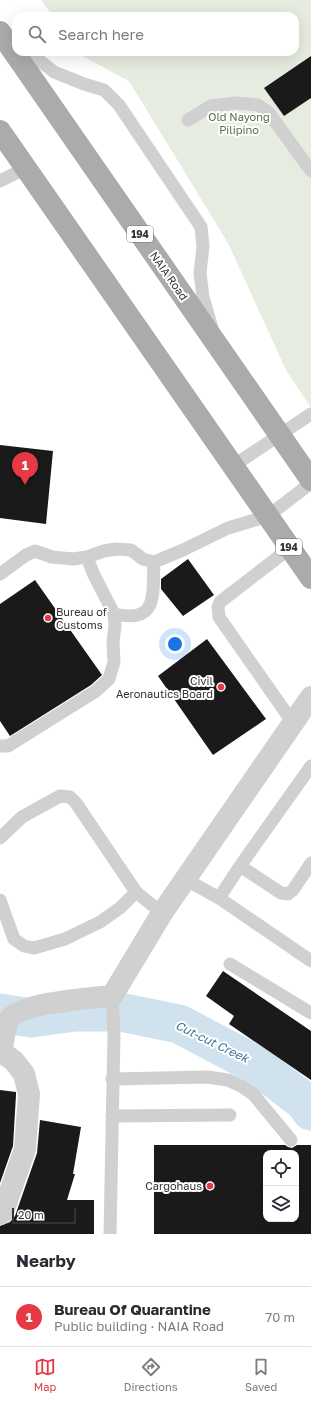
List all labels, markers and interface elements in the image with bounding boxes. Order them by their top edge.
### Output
search box [12,12,299,56]
icon: search [26,23,48,45]
text: Search here [58,25,144,43]
park label: Old Nayong Pilipino [208,110,270,136]
road number: 194 [127,226,153,242]
street label: NAIA Road [148,249,191,302]
pin: 1 [12,452,38,485]
road number: 194 [276,539,302,555]
place label: Bureau of Customs [56,605,107,631]
marker: Bureau of Customs [43,613,53,623]
your location [165,634,185,654]
place label: Civil Aeronautics Board [116,674,213,700]
marker: Civil Aeronautics Board [216,682,226,692]
water label: Cut-cut Creek [173,1017,252,1066]
map controls [263,1150,299,1222]
button: locate [263,1150,299,1186]
place label: Cargohaus [145,1179,202,1192]
marker: Cargohaus [205,1181,215,1191]
button: layers [263,1186,299,1222]
scale bar [12,1206,76,1225]
text: 20 m [18,1208,44,1221]
text: Nearby [16,1250,76,1271]
text: Bureau Of Quarantine [54,1300,211,1318]
text: 1 [26,1309,32,1325]
text: 70 m [265,1309,295,1325]
text: Public building · NAIA Road [54,1318,224,1334]
tab: Map [34,1356,56,1393]
tab: Directions [124,1356,178,1393]
tab: Saved [245,1356,277,1393]

